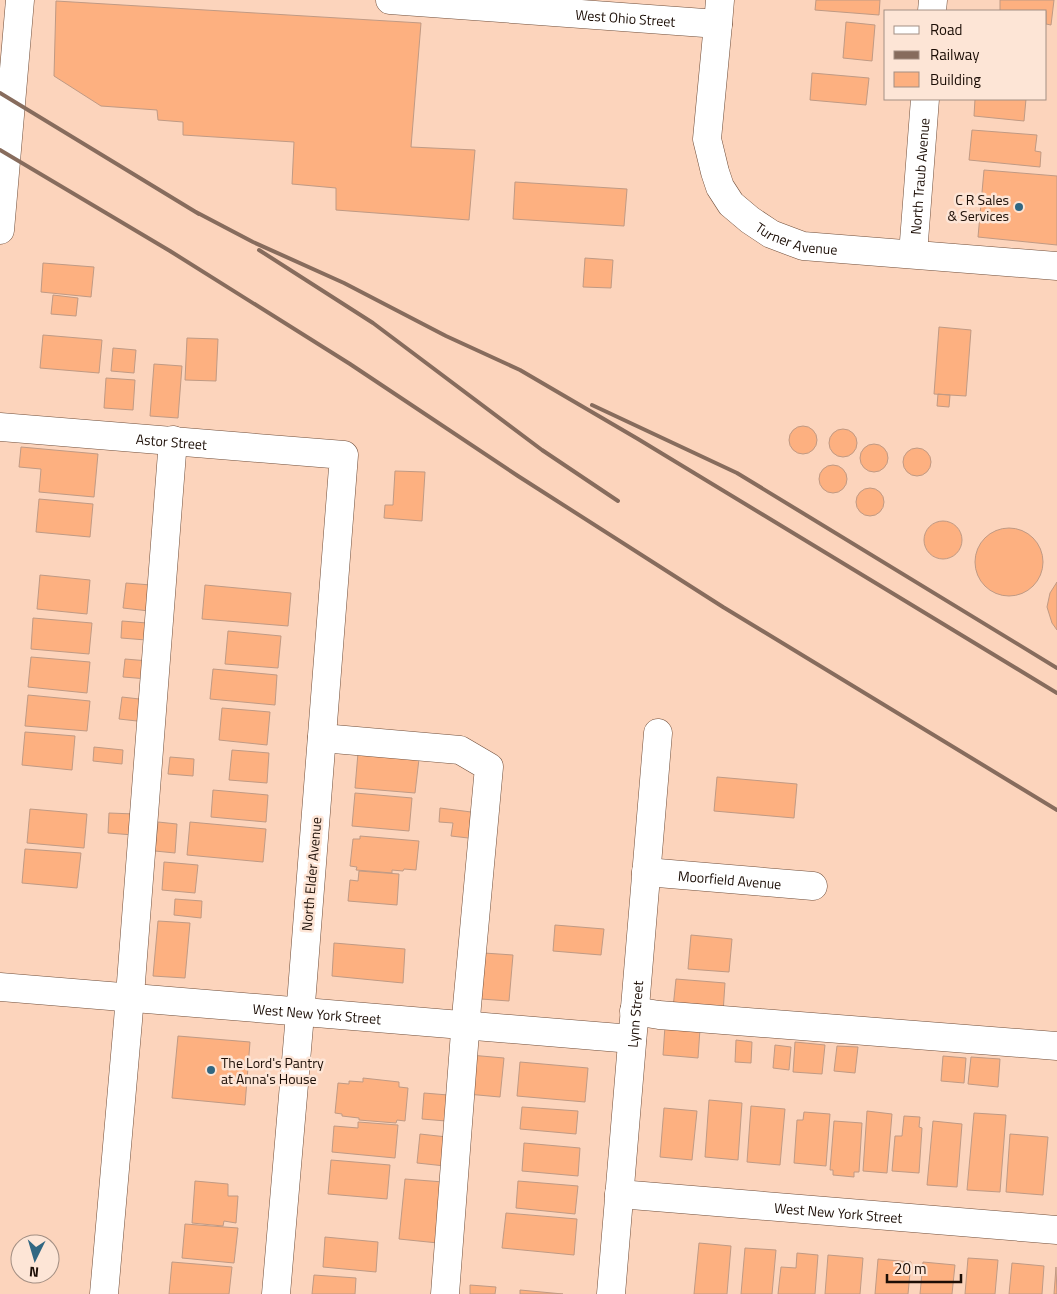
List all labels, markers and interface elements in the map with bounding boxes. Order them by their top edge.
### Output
street label: West Ohio Street [575,3,676,31]
legend [884,10,1047,100]
text: Road [930,18,962,41]
text: Railway [930,43,980,66]
text: Building [930,68,981,91]
street label: North Traub Avenue [904,117,934,235]
place label: C R Sales & Services [947,189,1009,226]
marker: C R Sales & Services [1013,201,1025,213]
street label: Turner Avenue [752,216,838,259]
street label: Astor Street [135,428,208,454]
street label: North Elder Avenue [296,816,326,932]
street label: Moorfield Avenue [677,864,782,894]
street label: Lynn Street [621,980,648,1048]
street label: West New York Street [252,997,382,1029]
place label: The Lord's Pantry at Anna's House [221,1052,324,1089]
marker: The Lord's Pantry at Anna's House [205,1064,217,1076]
street label: West New York Street [773,1196,903,1228]
north arrow [10,1234,60,1284]
scale bar [887,1252,961,1284]
text: 20 m [894,1257,927,1280]
text: N [28,1262,40,1283]

